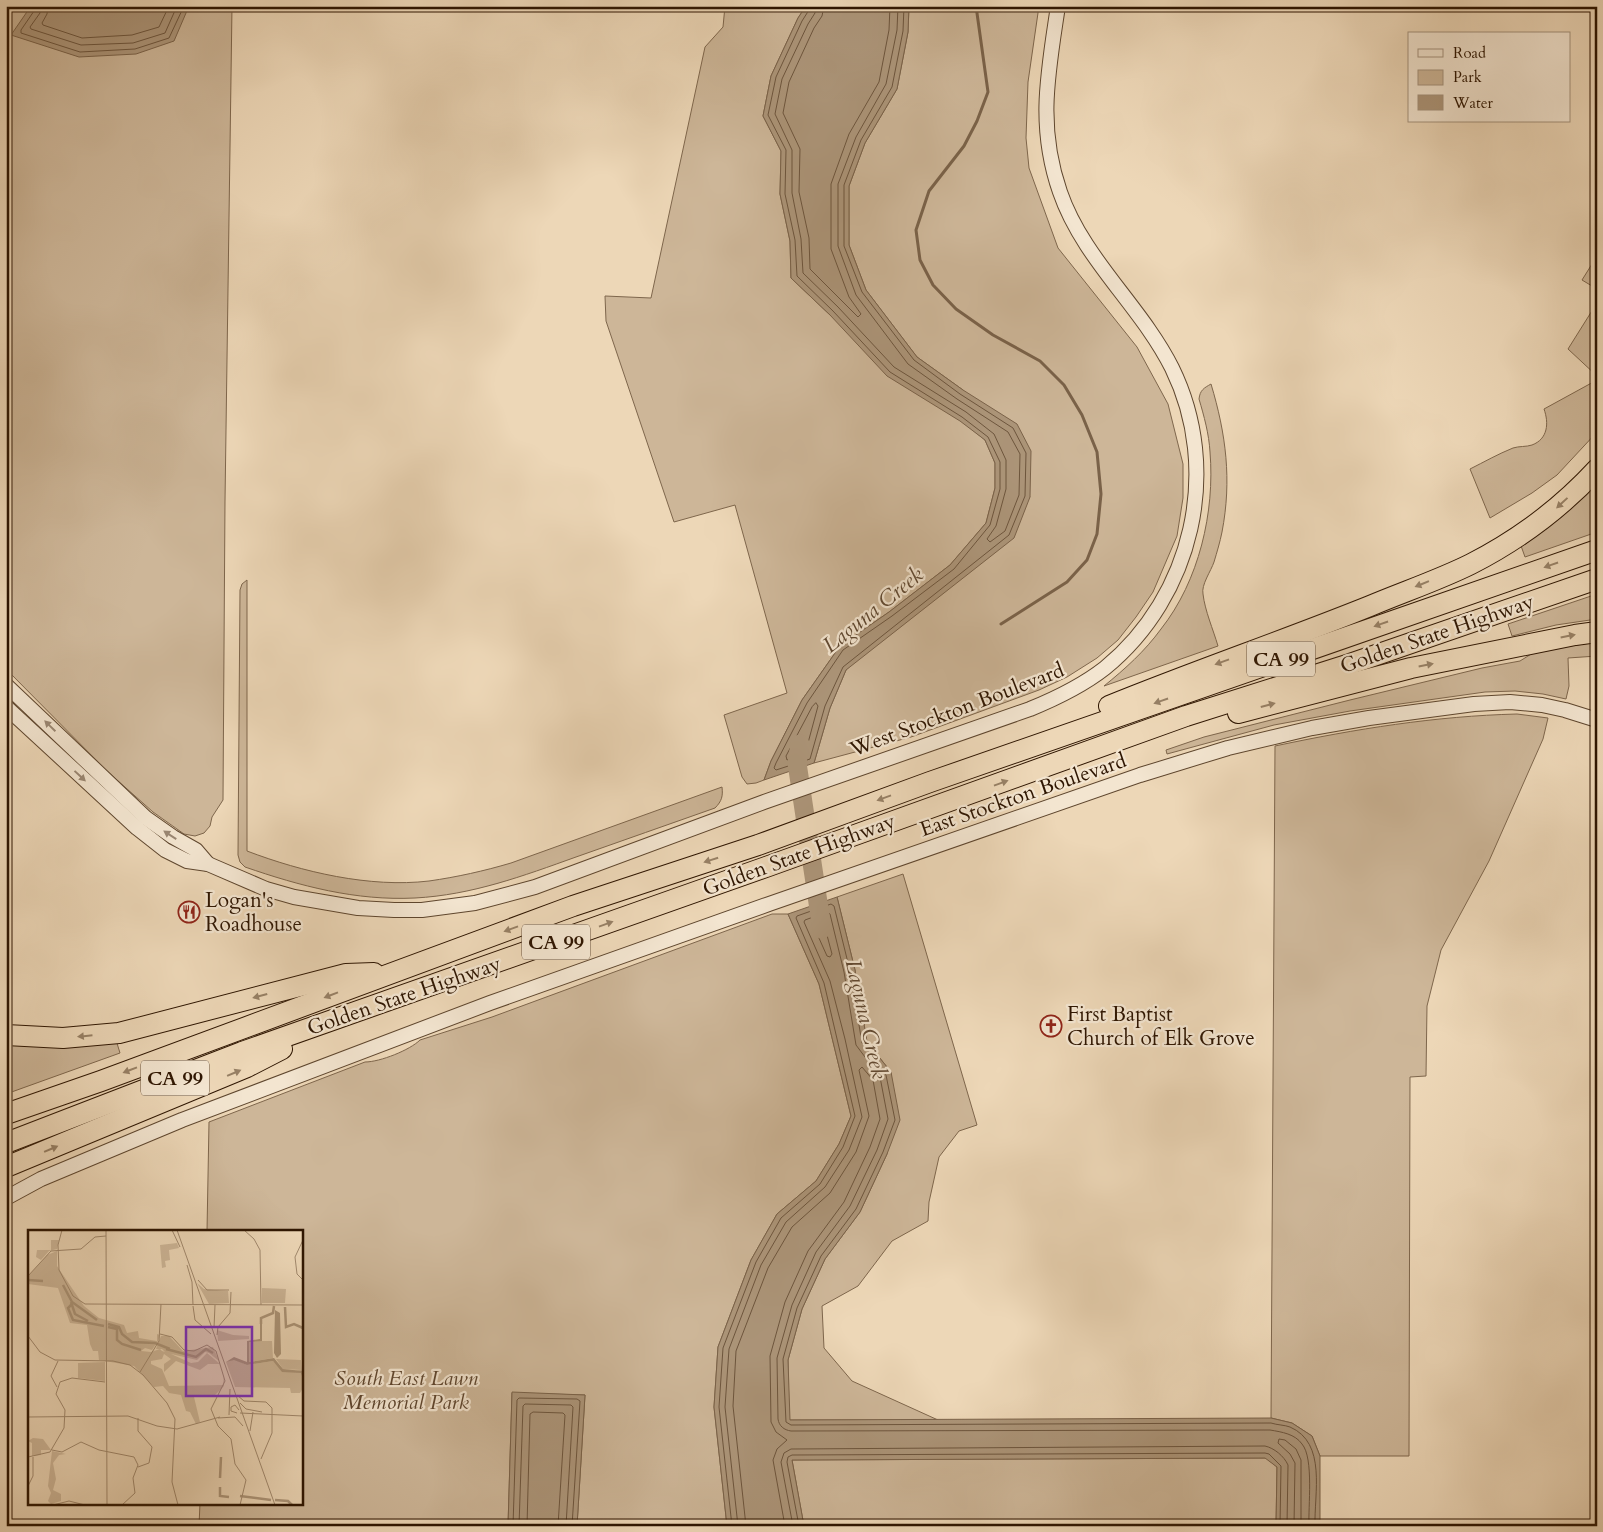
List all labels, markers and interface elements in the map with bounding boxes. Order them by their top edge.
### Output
legend [1408,32,1570,122]
text: Road [1453,43,1486,63]
text: Park [1453,67,1482,87]
text: Water [1452,93,1494,113]
one-way arrow [1556,497,1568,509]
water label: Laguna Creek [816,560,930,660]
one-way arrow [1543,562,1558,570]
one-way arrow [1414,580,1429,588]
street label: Golden State Highway [1336,587,1538,681]
one-way arrow [1373,621,1388,628]
one-way arrow [1560,632,1576,640]
road number: CA 99 [1247,642,1315,676]
street label: West Stockton Boulevard [845,656,1068,765]
one-way arrow [1214,658,1229,666]
one-way arrow [1418,661,1433,669]
one-way arrow [1153,697,1168,705]
one-way arrow [1261,701,1276,709]
one-way arrow [44,720,56,732]
street label: East Stockton Boulevard [916,746,1130,844]
one-way arrow [74,770,86,782]
one-way arrow [994,779,1009,786]
one-way arrow [877,795,891,803]
street label: Golden State Highway [698,807,900,903]
one-way arrow [163,830,177,840]
one-way arrow [704,857,719,865]
place label: Logan's Roadhouse [205,886,302,939]
restaurant icon: Logan's Roadhouse [177,900,201,924]
one-way arrow [599,920,614,928]
road number: CA 99 [522,924,590,960]
one-way arrow [503,925,518,933]
street label: Golden State Highway [303,949,505,1043]
water label: Laguna Creek [838,956,894,1082]
one-way arrow [323,991,338,999]
one-way arrow [252,993,267,1001]
place label: First Baptist Church of Elk Grove [1067,1000,1255,1053]
church icon: First Baptist Church of Elk Grove [1039,1014,1063,1038]
one-way arrow [76,1032,92,1040]
road number: CA 99 [141,1060,209,1096]
one-way arrow [122,1067,137,1074]
one-way arrow [227,1069,242,1077]
one-way arrow [44,1144,58,1152]
inset map [28,1230,302,1504]
park label: South East Lawn Memorial Park [334,1364,479,1417]

